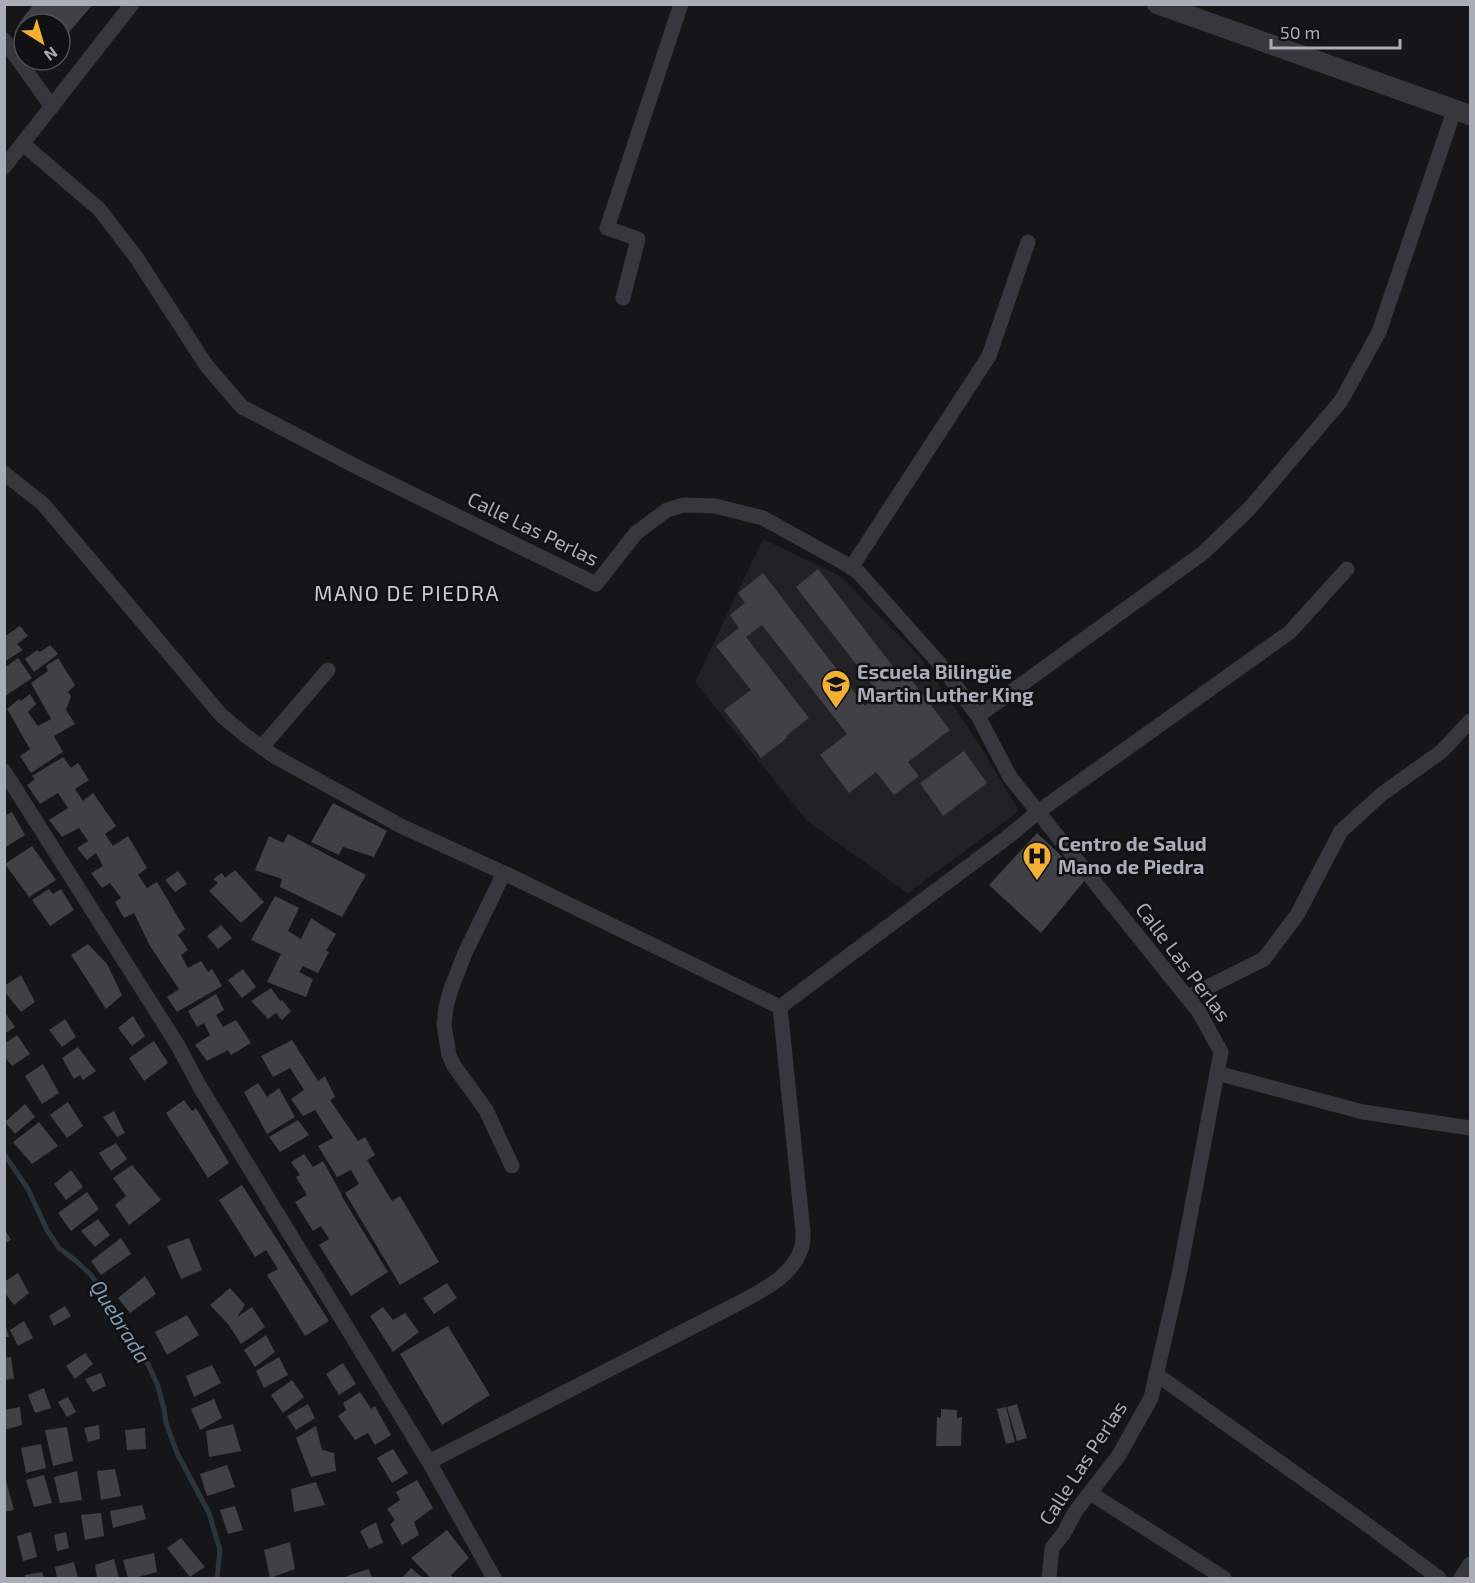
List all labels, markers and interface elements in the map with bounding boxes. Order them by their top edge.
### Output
north arrow [12,12,72,72]
scale bar [1271,12,1400,50]
text: 50 m [1280,21,1320,43]
text: N [41,43,62,65]
street label: Calle Las Perlas [464,486,603,570]
district label: MANO DE PIEDRA [314,580,500,605]
place label: Escuela Bilingüe Martin Luther King [857,659,1034,706]
school or university icon: Escuela Bilingüe Martin Luther King [820,668,852,710]
place label: Centro de Salud Mano de Piedra [1058,831,1207,878]
hospital icon: Centro de Salud Mano de Piedra [1021,840,1053,882]
street label: Calle Las Perlas [1131,897,1236,1026]
water label: Quebrada [85,1275,157,1368]
street label: Calle Las Perlas [1033,1396,1131,1529]

